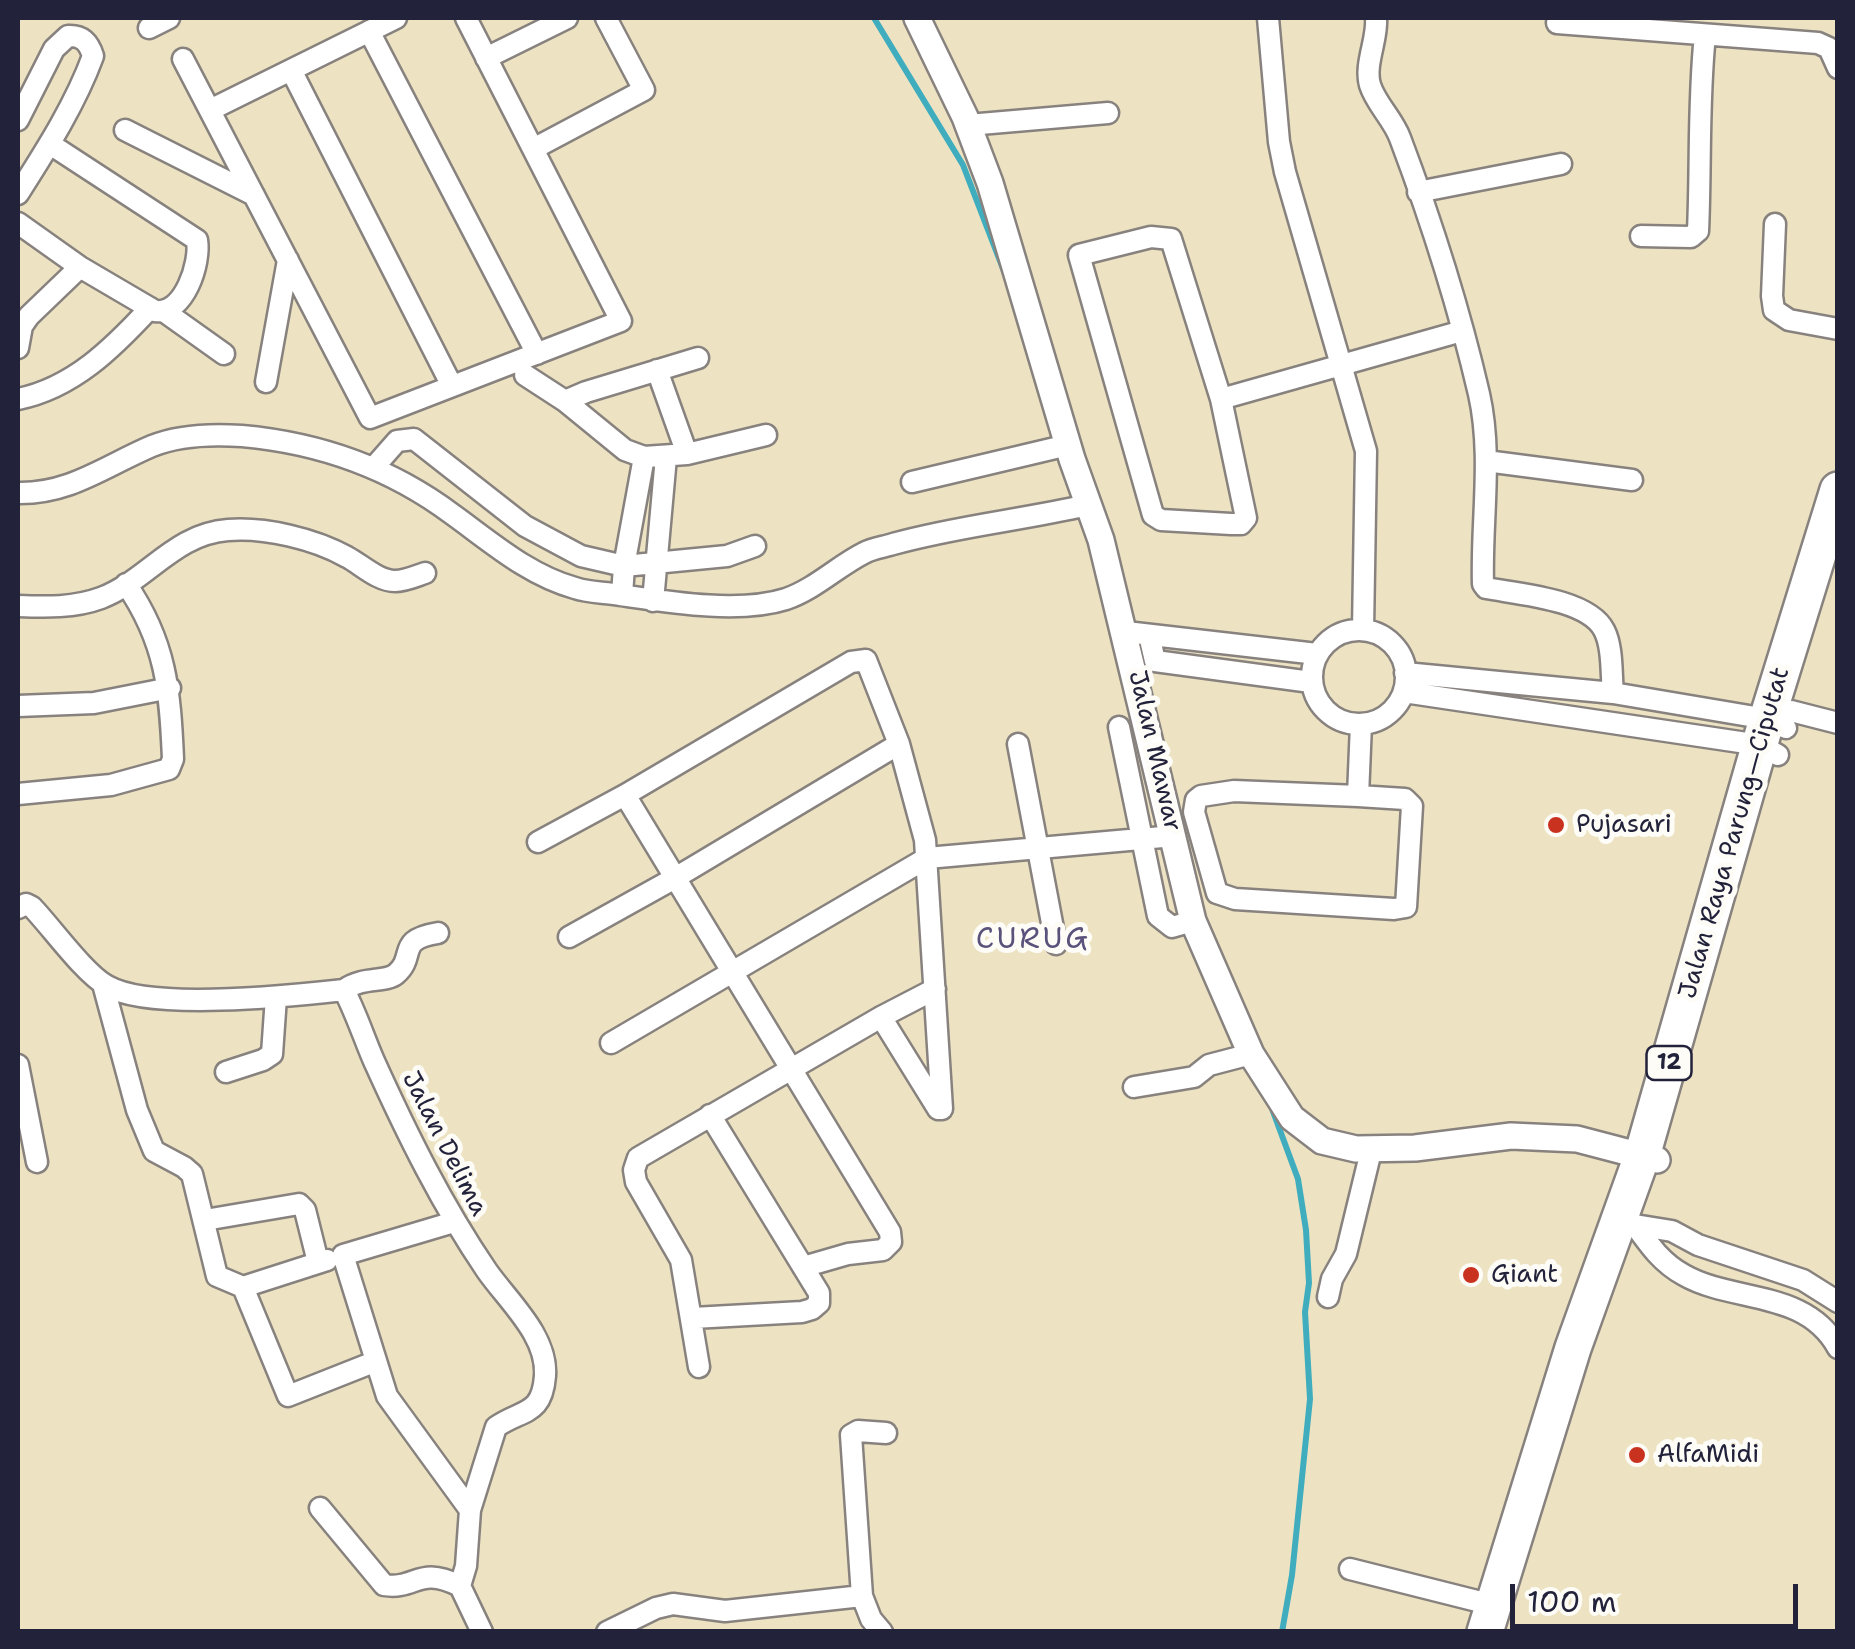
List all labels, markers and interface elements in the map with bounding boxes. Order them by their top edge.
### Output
street label: Jalan Raya Parung—Ciputat [1673,664,1797,1002]
street label: Jalan Mawar [1121,668,1187,834]
place label: Pujasari [1576,810,1672,840]
marker: Pujasari [1545,814,1567,836]
district label: CURUG [976,922,1090,958]
road number: 12 [1646,1046,1692,1080]
street label: Jalan Delima [395,1067,493,1221]
place label: Giant [1491,1260,1558,1290]
marker: Giant [1460,1264,1482,1286]
place label: AlfaMidi [1657,1440,1759,1470]
marker: AlfaMidi [1626,1444,1648,1466]
scale bar [1515,1564,1802,1626]
text: 100 m [1527,1581,1617,1622]

